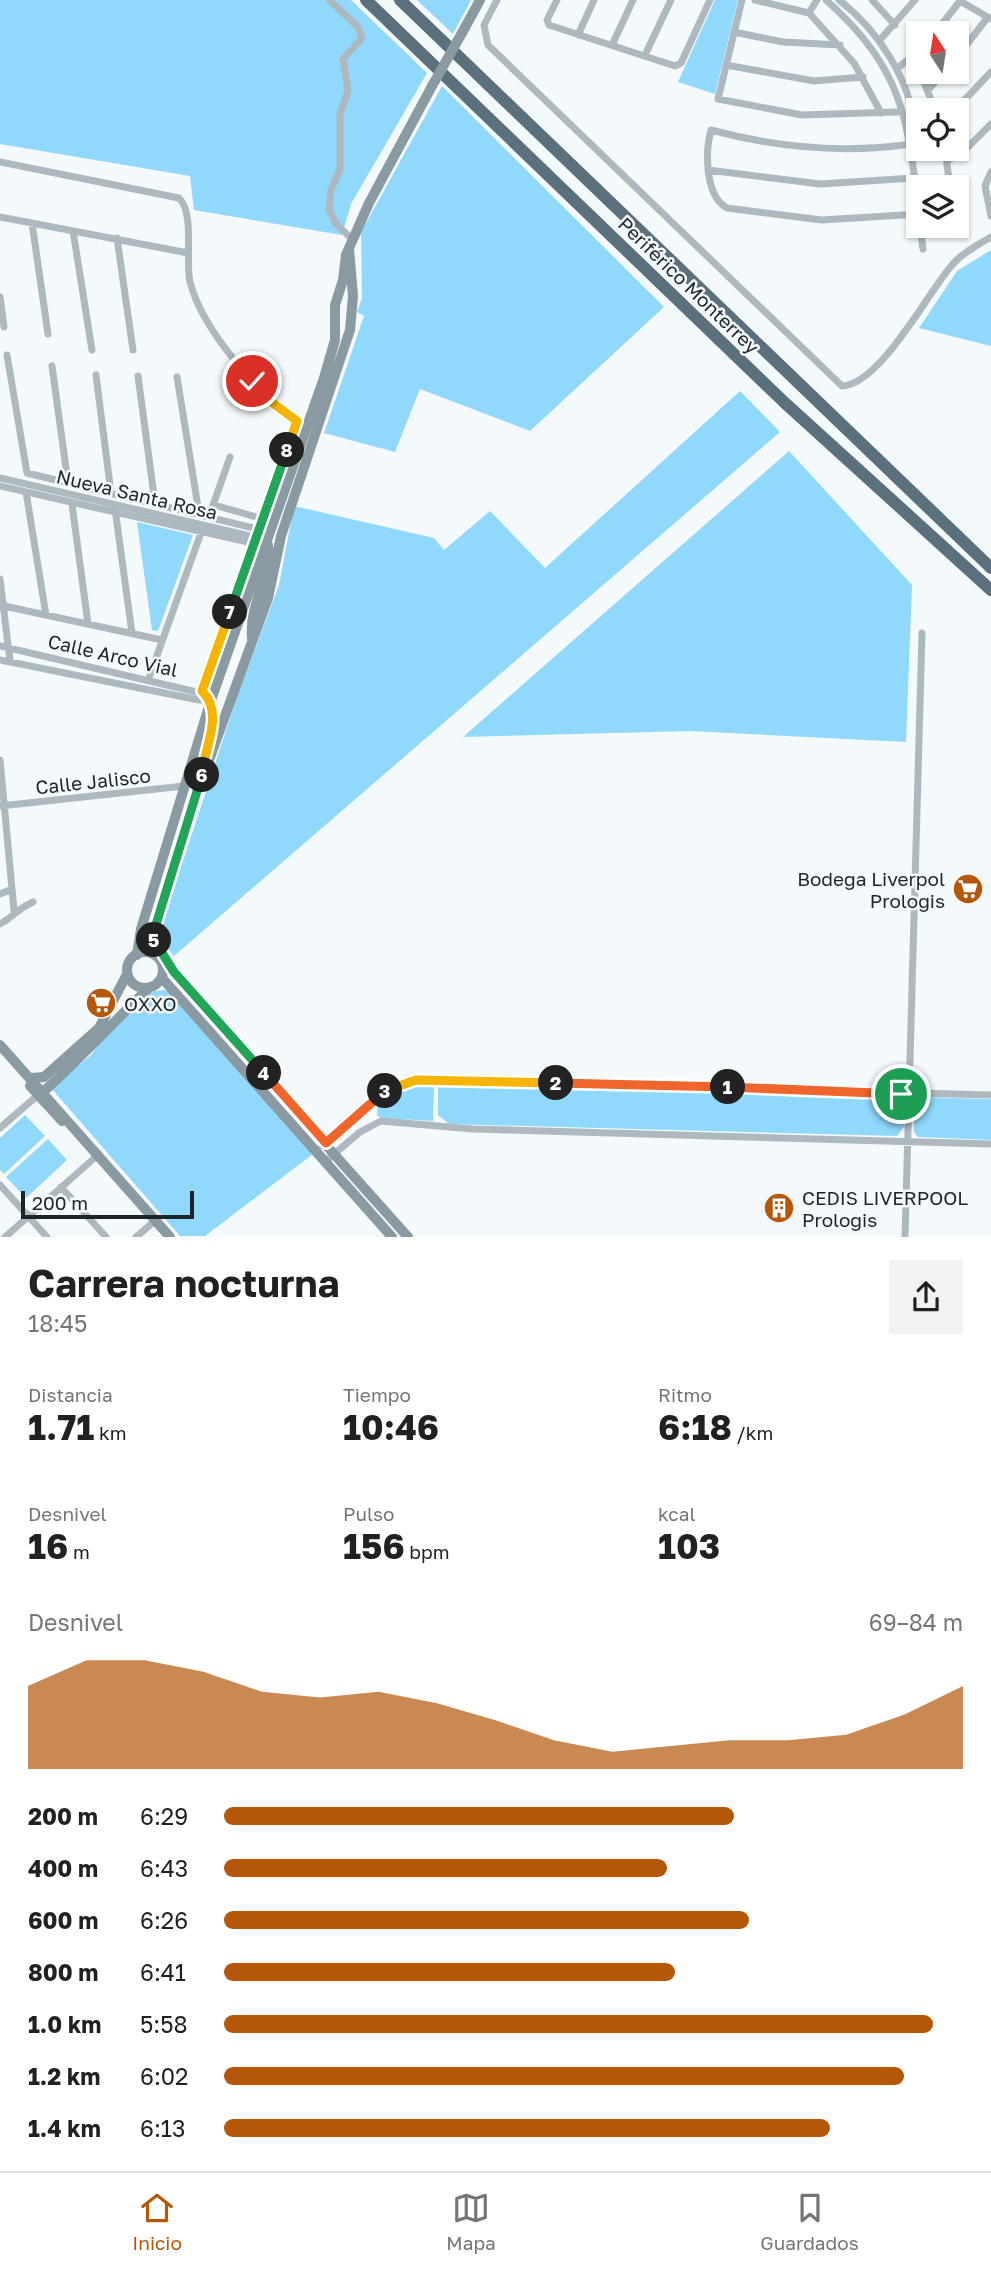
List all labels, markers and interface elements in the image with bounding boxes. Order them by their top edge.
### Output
north arrow [906,21,970,84]
map controls [906,21,969,238]
button: locate [906,98,969,161]
button: layers [906,175,969,238]
street label: Periférico Monterrey [614,212,764,358]
pin [222,351,282,411]
icon: check [233,362,271,400]
pin: 8 [270,433,304,468]
text: 8 [280,438,293,461]
street label: Nueva Santa Rosa [54,464,220,524]
pin: 7 [212,594,247,630]
text: 7 [224,600,235,623]
street label: Calle Arco Vial [46,629,180,681]
pin: 6 [184,758,220,792]
text: 6 [195,763,208,786]
street label: Calle Jalisco [34,764,152,798]
place label: Bodega Liverpol Prologis [797,867,945,912]
supermarket icon: Bodega Liverpol Prologis [951,872,985,906]
pin: 5 [136,922,172,958]
text: 5 [148,928,159,951]
supermarket icon: OXXO [84,986,118,1020]
place label: OXXO [124,992,177,1015]
pin: 4 [246,1056,282,1090]
text: 4 [258,1061,269,1084]
pin [871,1064,931,1124]
pin: 2 [538,1066,574,1100]
pin: 1 [710,1070,746,1104]
text: 2 [550,1071,561,1094]
pin: 3 [368,1074,402,1108]
text: 1 [723,1075,732,1098]
icon: arrive [882,1075,920,1113]
text: 3 [379,1079,390,1102]
place label: CEDIS LIVERPOOL Prologis [802,1186,968,1231]
scale bar [21,1188,194,1219]
text: 200 m [32,1191,88,1214]
building icon: CEDIS LIVERPOOL Prologis [762,1191,796,1225]
text: Carrera nocturna [28,1260,340,1305]
button: share [889,1260,963,1334]
text: 18:45 [28,1309,87,1337]
text: Distancia [28,1383,113,1406]
text: Tiempo [343,1383,411,1406]
text: Ritmo [658,1383,712,1406]
text: 1.71 [28,1406,94,1448]
text: 10:46 [343,1406,439,1448]
text: 6:18 [658,1406,732,1448]
text: km [94,1421,127,1444]
text: /km [732,1421,773,1444]
text: Desnivel [28,1502,107,1525]
text: Pulso [343,1502,395,1525]
text: kcal [658,1502,696,1525]
text: 16 [28,1525,68,1567]
text: 156 [343,1525,405,1567]
text: 103 [658,1525,720,1567]
text: m [68,1540,90,1563]
text: bpm [405,1540,450,1563]
text: Desnivel [28,1608,123,1636]
text: 69–84 m [869,1608,963,1636]
text: 200 m [28,1802,98,1830]
text: 6:29 [140,1802,188,1830]
text: 400 m [28,1854,98,1882]
text: 6:43 [140,1854,188,1882]
text: 600 m [28,1906,98,1934]
text: 6:26 [140,1906,188,1934]
text: 800 m [28,1958,99,1986]
text: 6:41 [140,1958,186,1986]
text: 1.0 km [28,2010,101,2038]
text: 5:58 [140,2010,188,2038]
text: 1.2 km [28,2062,100,2090]
text: 6:02 [140,2062,188,2090]
text: 1.4 km [28,2114,101,2142]
text: 6:13 [140,2114,185,2142]
tab: Inicio [132,2189,182,2254]
tab: Mapa [446,2189,496,2254]
tab: Guardados [760,2189,859,2254]

